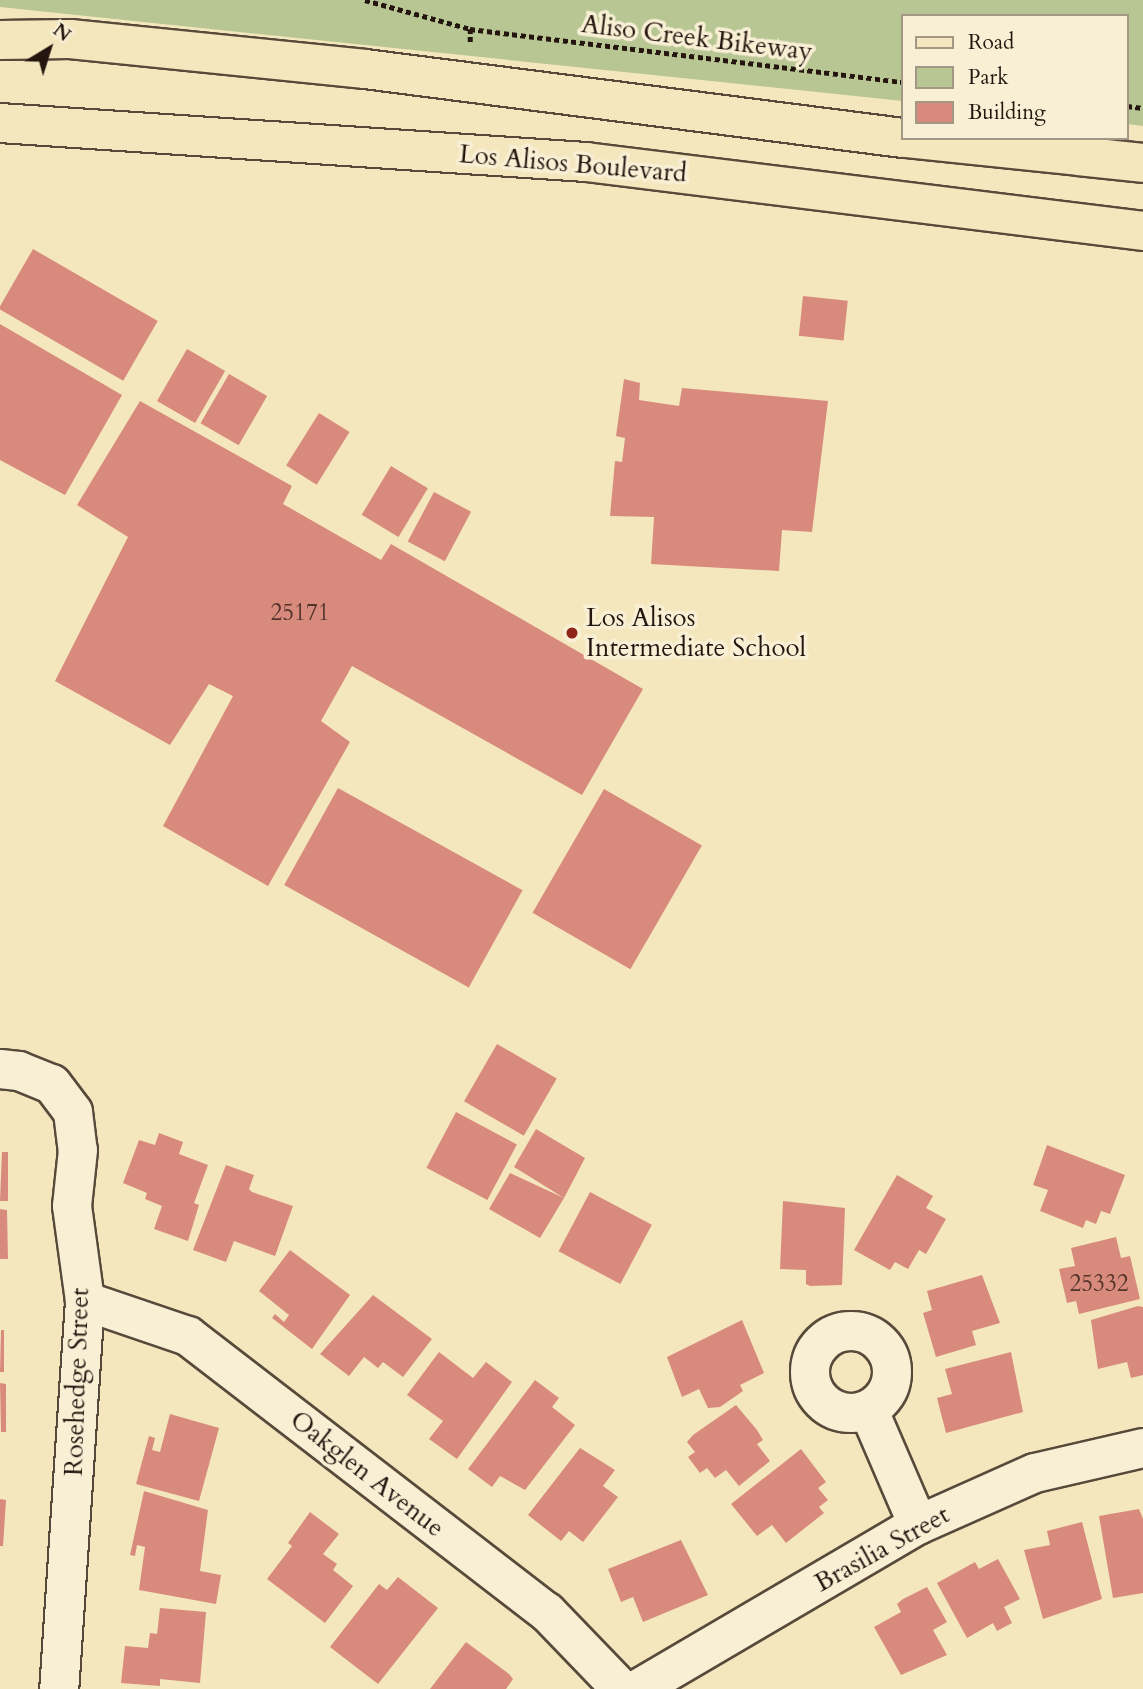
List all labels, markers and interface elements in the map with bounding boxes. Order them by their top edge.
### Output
street label: Aliso Creek Bikeway [580,8,814,68]
north arrow [14,14,84,84]
legend [902,14,1129,140]
text: N [47,17,76,48]
text: Road [968,28,1014,57]
text: Park [968,63,1008,92]
text: Building [968,98,1046,127]
street label: Los Alisos Boulevard [458,139,688,189]
house number: 25171 [271,599,329,627]
place label: Los Alisos Intermediate School [586,602,806,664]
marker: Los Alisos Intermediate School [564,625,580,641]
house number: 25332 [1070,1270,1128,1298]
street label: Rosehedge Street [58,1287,96,1477]
street label: Oakglen Avenue [284,1404,450,1544]
street label: Brasilia Street [809,1499,955,1599]

